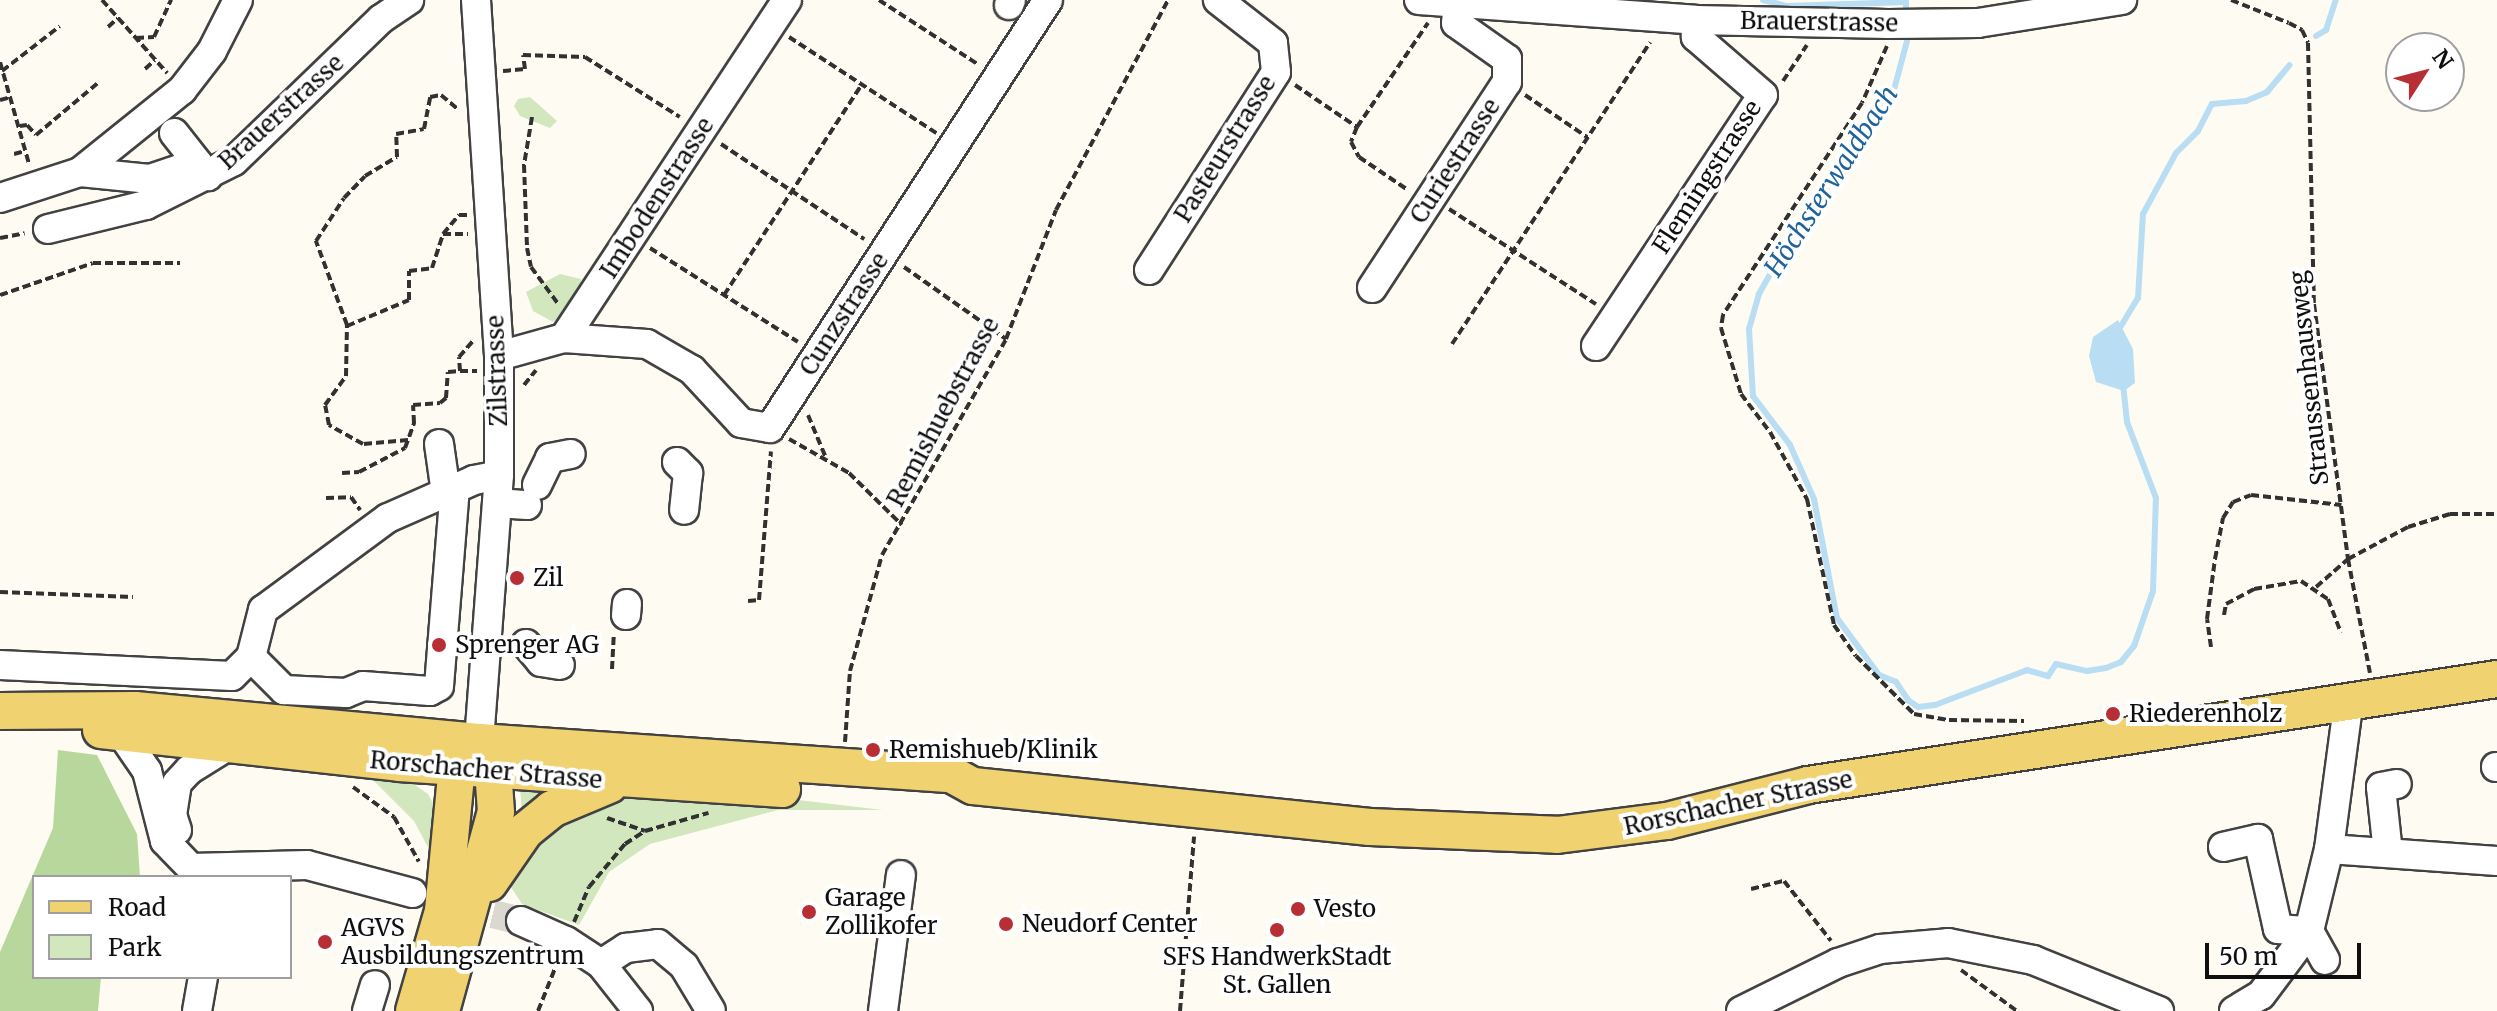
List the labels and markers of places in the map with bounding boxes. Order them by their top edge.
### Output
place label: Zil [533,564,564,592]
marker: Zil [508,569,526,587]
place label: Sprenger AG [455,631,599,659]
marker: Sprenger AG [430,636,448,654]
place label: Riederenholz [2129,700,2282,728]
marker: Riederenholz [2104,705,2122,723]
place label: Remishueb/Klinik [889,736,1098,764]
marker: Remishueb/Klinik [864,741,882,759]
place label: Garage Zollikofer [825,884,938,940]
place label: Vesto [1314,895,1376,923]
marker: Vesto [1289,900,1307,918]
marker: Garage Zollikofer [800,903,818,921]
place label: Neudorf Center [1022,910,1198,938]
place label: AGVS Ausbildungszentrum [341,914,585,970]
marker: Neudorf Center [997,915,1015,933]
marker: SFS HandwerkStadt St. Gallen [1268,921,1286,939]
marker: AGVS Ausbildungszentrum [316,933,334,951]
place label: SFS HandwerkStadt St. Gallen [1163,943,1391,999]

